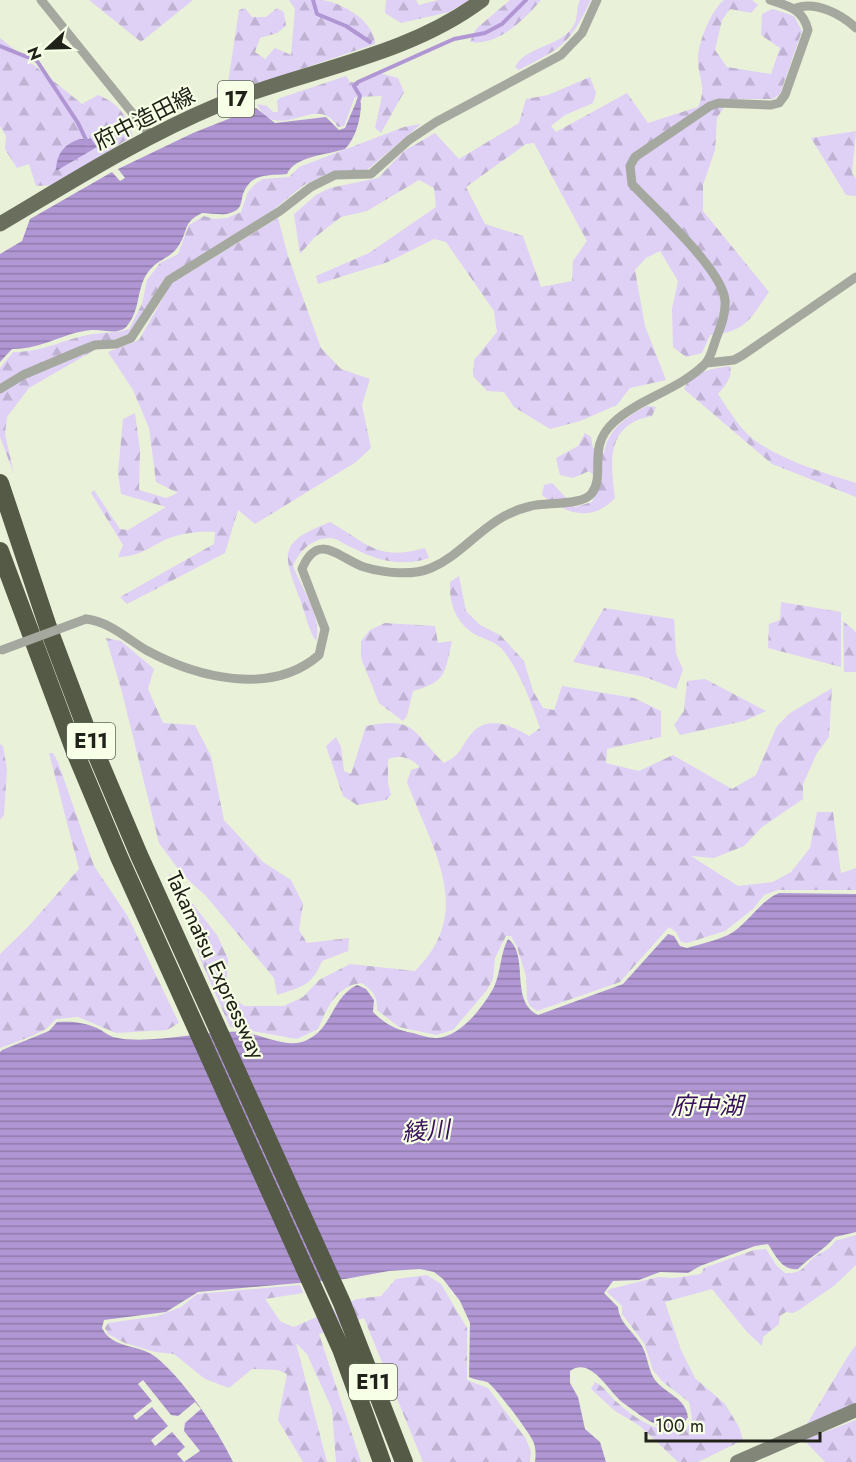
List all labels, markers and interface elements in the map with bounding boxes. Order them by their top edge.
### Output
north arrow [18,18,78,78]
text: N [22,43,48,64]
street label: 府中造田線 [88,79,200,157]
road number: 17 [218,81,254,117]
road number: E11 [67,723,115,759]
street label: Takamatsu Expressway [158,866,274,1065]
water label: 府中湖 [671,1088,747,1123]
water label: 綾川 [401,1111,454,1150]
road number: E11 [349,1364,397,1400]
scale bar [646,1405,820,1443]
text: 100 m [655,1413,704,1439]

